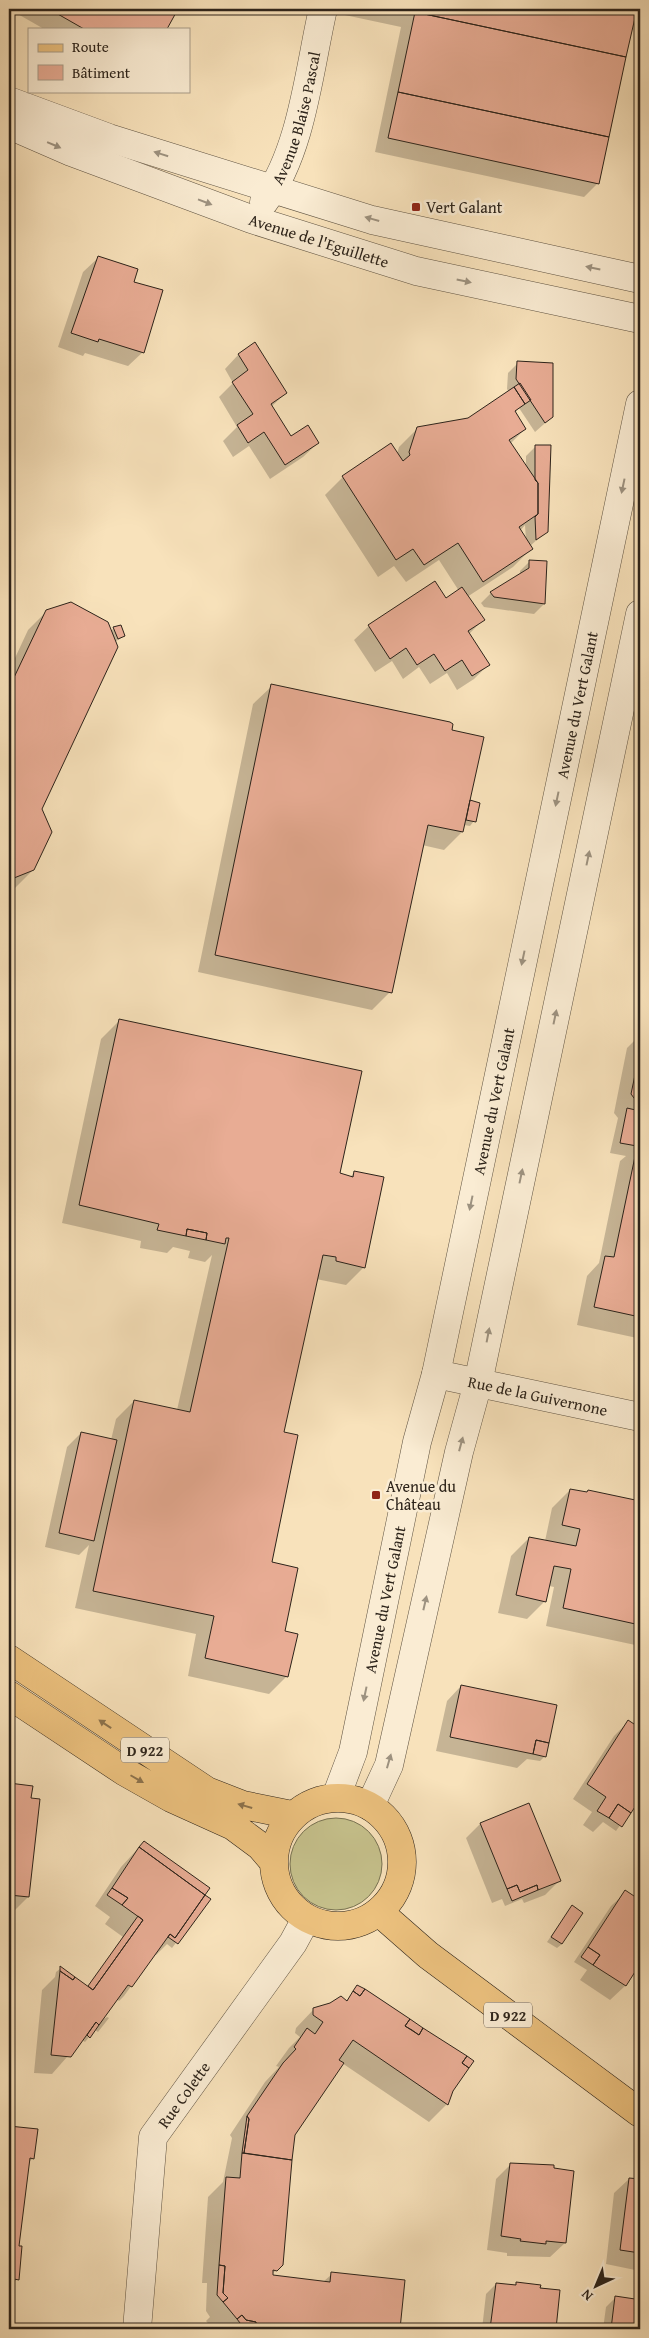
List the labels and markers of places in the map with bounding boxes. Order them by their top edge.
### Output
place label: Vert Galant [426,195,503,219]
marker: Vert Galant [410,201,422,213]
place label: Avenue du Château [386,1474,456,1516]
marker: Avenue du Château [370,1489,382,1501]

